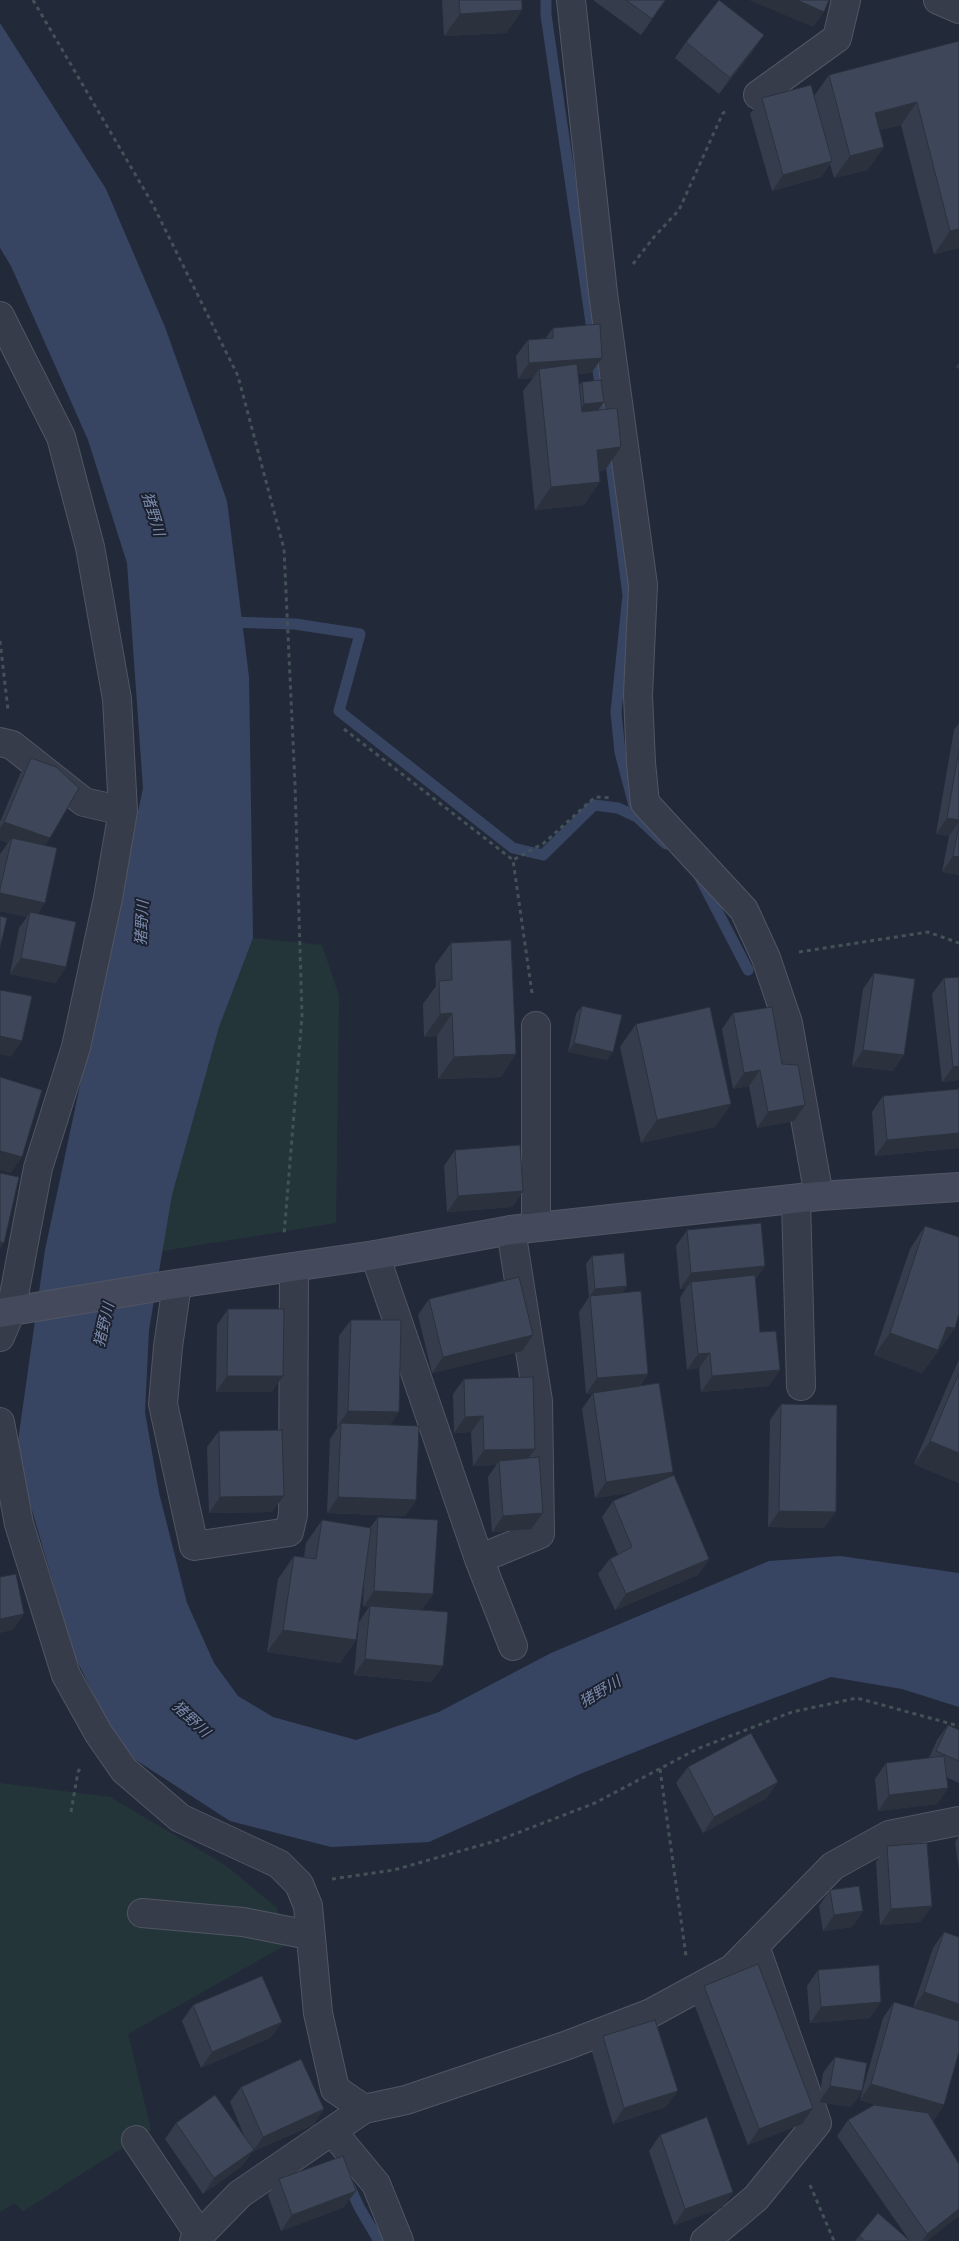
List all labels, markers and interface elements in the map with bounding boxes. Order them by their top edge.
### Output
water label: 猪野川 [138,490,168,538]
water label: 猪野川 [132,900,152,946]
water label: 猪野川 [90,1301,118,1349]
water label: 猪野川 [576,1673,624,1711]
water label: 猪野川 [168,1697,214,1741]

